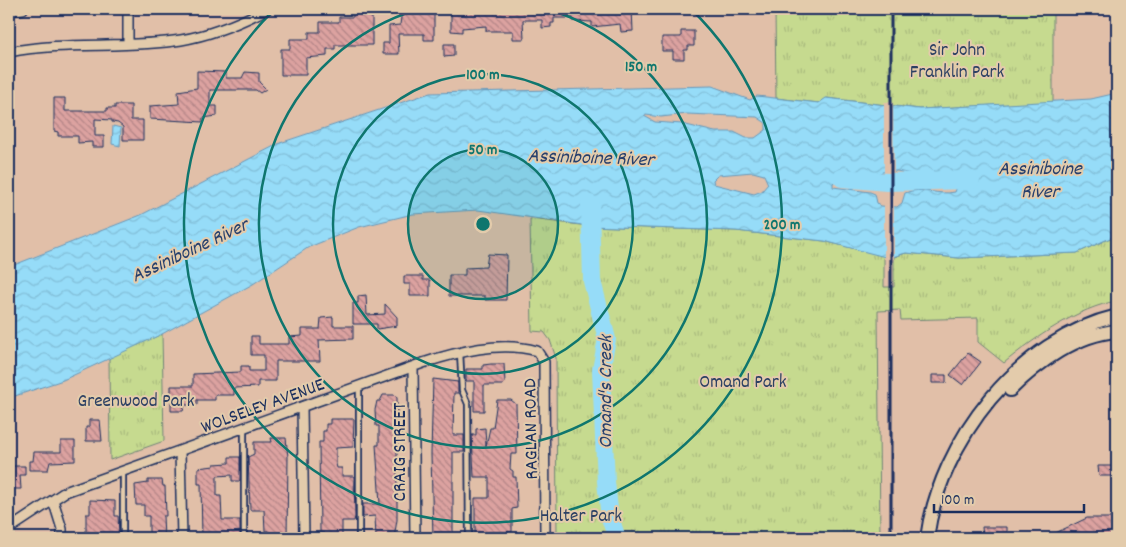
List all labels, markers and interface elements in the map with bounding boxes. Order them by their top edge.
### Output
park label: Sir John Franklin Park [910,38,1004,87]
text: 150 m [625,57,657,79]
text: 100 m [466,65,500,87]
text: 50 m [469,140,497,162]
water label: Assiniboine River [527,143,657,175]
water label: Assiniboine River [998,156,1083,207]
water label: Assiniboine River [127,211,256,291]
centre of rings [474,215,492,233]
text: 200 m [764,215,800,237]
water label: Omand's Creek [593,334,621,449]
park label: Omand Park [699,370,787,397]
street label: WOLSELEY AVENUE [198,372,329,442]
street label: RAGLAN ROAD [518,378,547,480]
park label: Greenwood Park [78,389,195,416]
street label: CRAIG STREET [388,402,415,501]
scale bar [934,482,1084,514]
text: 100 m [941,490,974,512]
park label: Halter Park [540,504,622,531]

